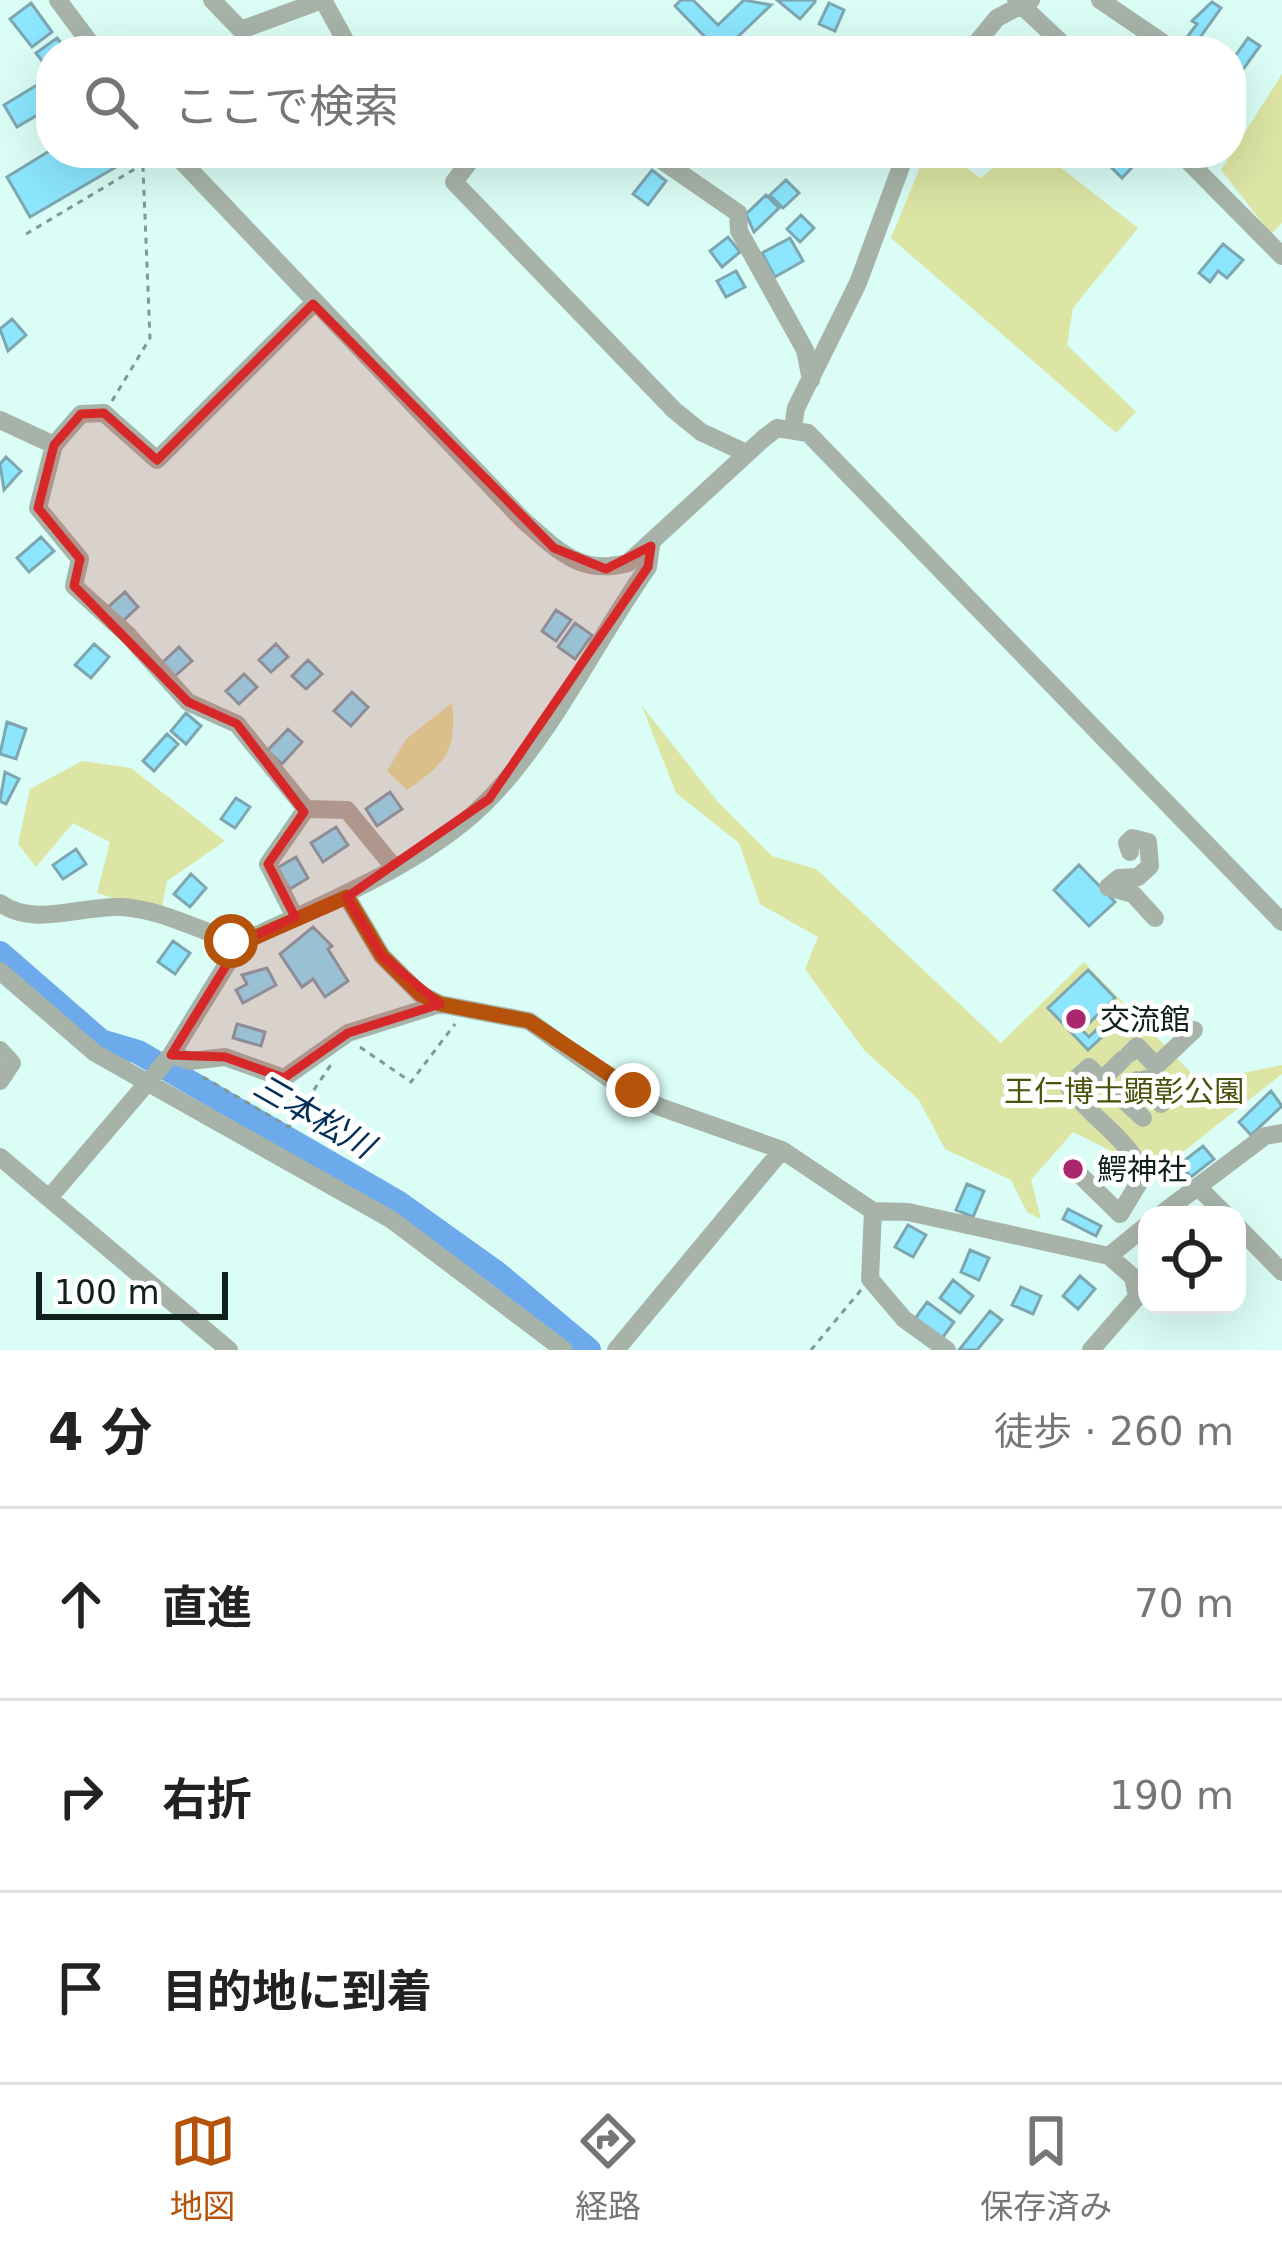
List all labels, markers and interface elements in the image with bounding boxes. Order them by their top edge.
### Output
search box [36,36,1246,168]
icon: search [78,69,144,135]
text: ここで検索 [174,80,399,133]
route start [204,914,258,968]
place label: 交流館 [1100,1002,1190,1037]
marker: 交流館 [1063,1006,1089,1032]
route end [606,1063,660,1117]
water label: 三本松川 [247,1066,384,1167]
park label: 王仁博士顕彰公園 [1004,1074,1244,1109]
place label: 鰐神社 [1097,1152,1187,1187]
marker: 鰐神社 [1060,1156,1086,1182]
map controls [1138,1206,1246,1314]
button: locate [1138,1206,1246,1314]
scale bar [36,1266,228,1319]
text: 100 m [54,1273,160,1312]
text: 4 分 [48,1403,152,1462]
text: 徒歩 · 260 m [994,1409,1234,1454]
icon: ahead [48,1571,114,1637]
text: 直進 [162,1581,252,1634]
text: 70 m [1134,1581,1234,1626]
icon: right [48,1763,114,1829]
text: 右折 [162,1773,252,1826]
text: 190 m [1109,1773,1234,1818]
icon: arrive [48,1955,114,2021]
text: 目的地に到着 [162,1965,432,2018]
tab: 地図 [170,2108,236,2228]
tab: 経路 [575,2108,641,2228]
tab: 保存済み [980,2108,1112,2228]

